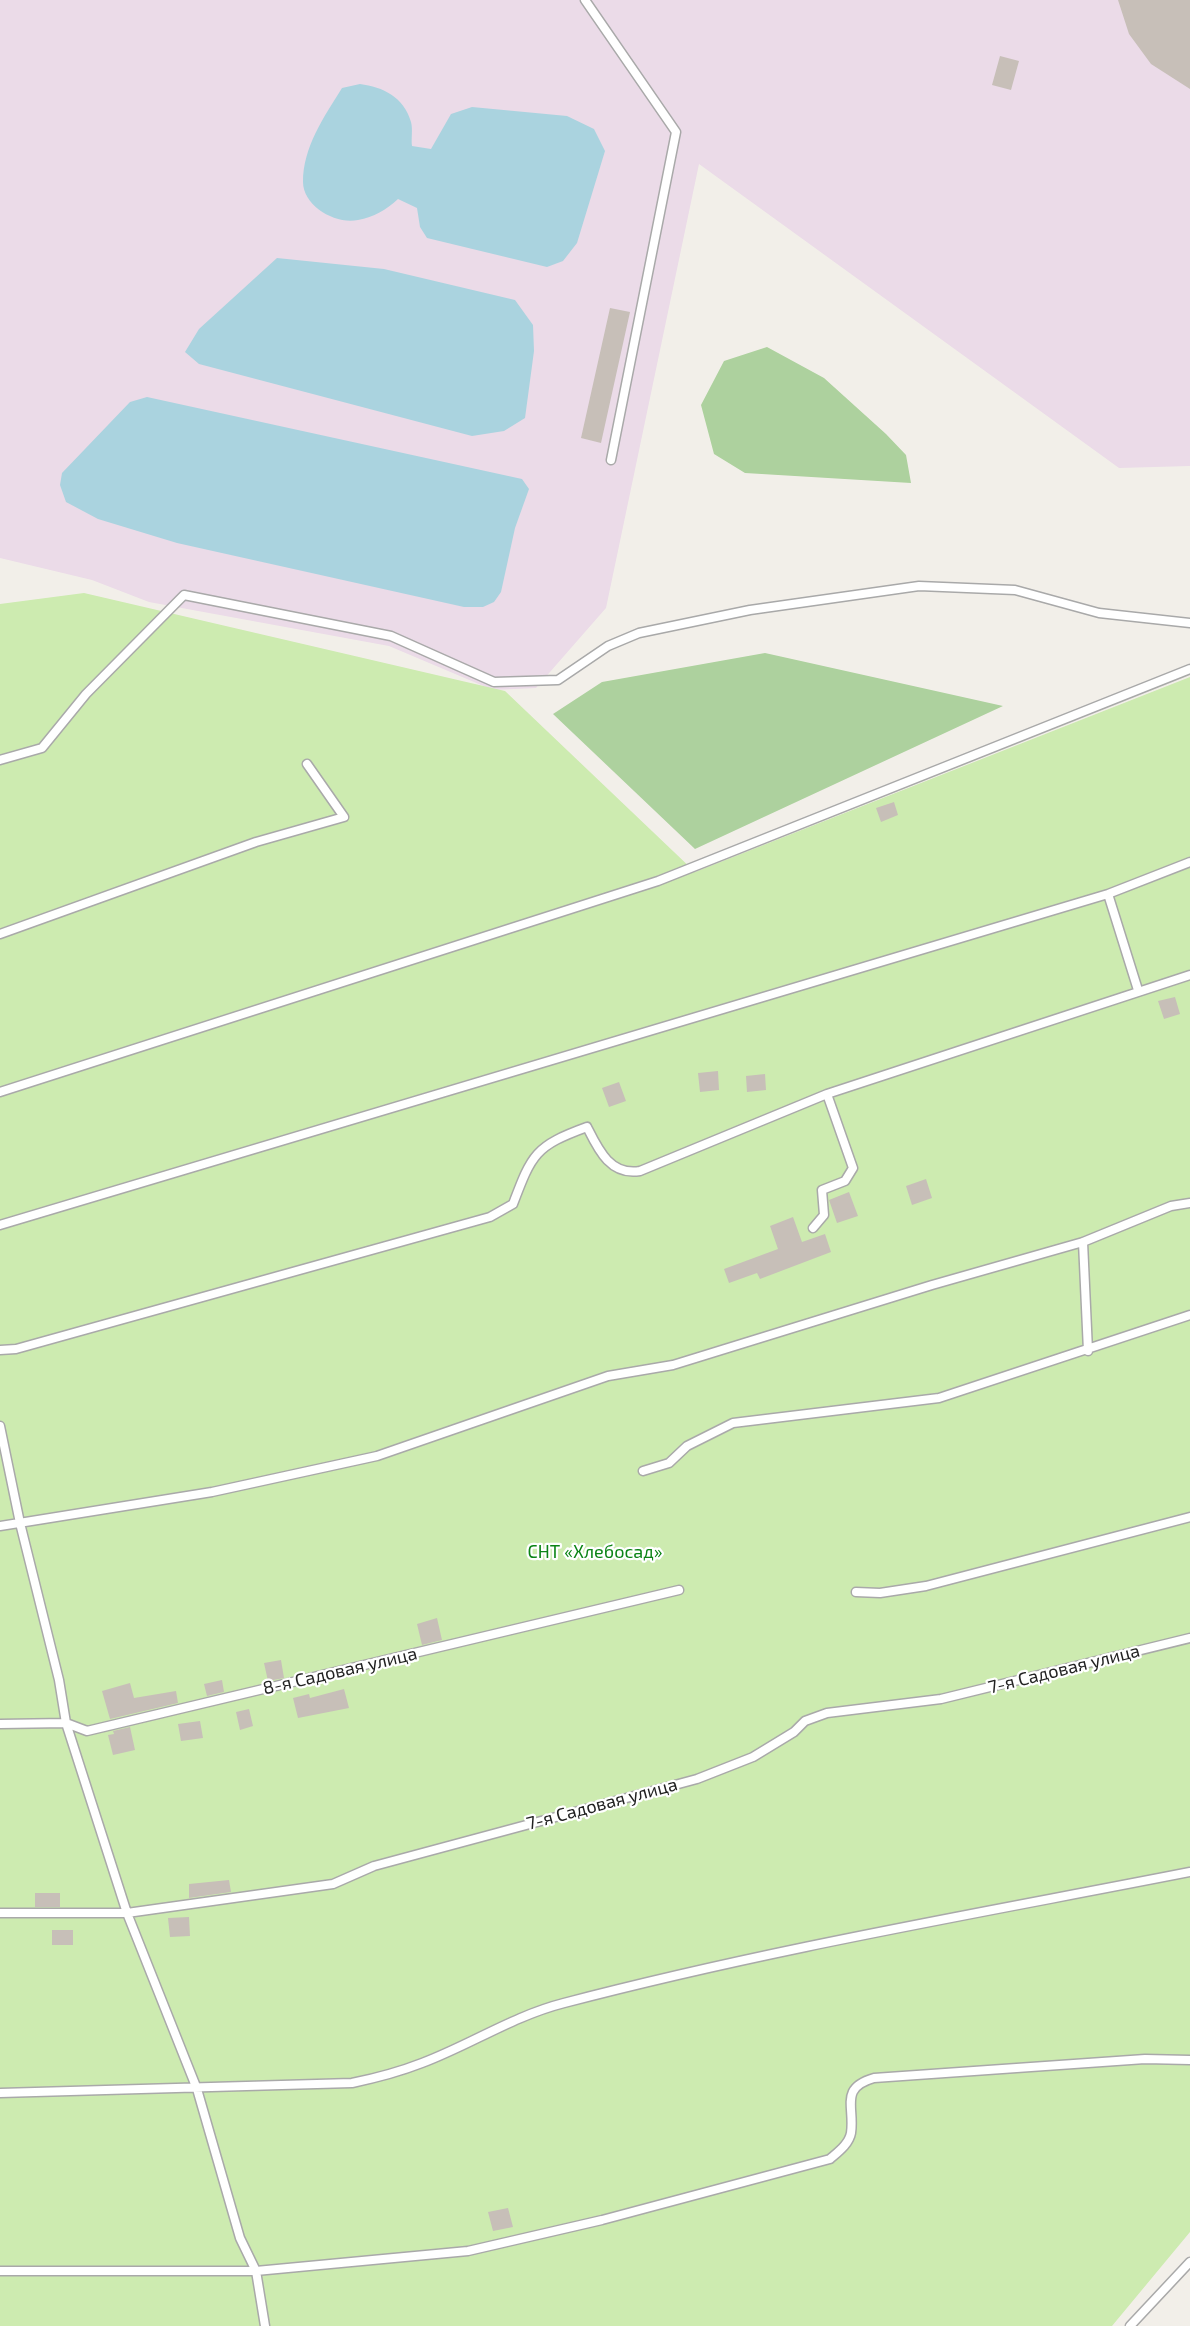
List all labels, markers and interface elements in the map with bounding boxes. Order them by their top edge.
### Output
park label: СНТ «Хлебосад» [527,1541,663,1563]
street label: 7-я Садовая улица [986,1640,1142,1698]
street label: 8-я Садовая улица [261,1643,419,1699]
street label: 7-я Садовая улица [524,1773,680,1835]

